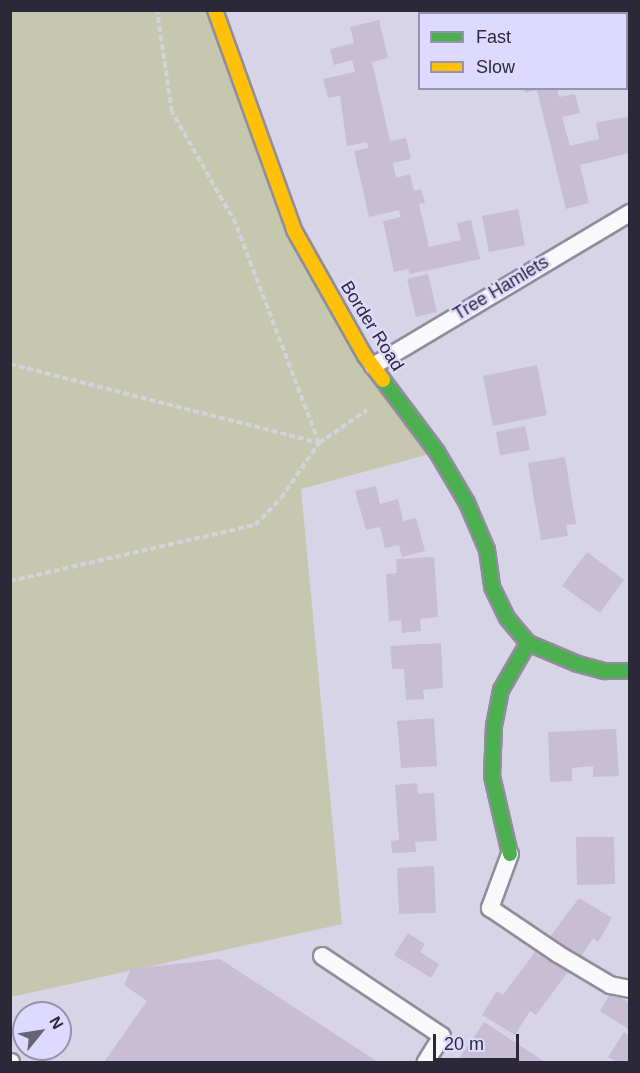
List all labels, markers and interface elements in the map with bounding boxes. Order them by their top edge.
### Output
legend [418,12,628,90]
text: Fast [476,27,511,47]
text: Slow [476,57,515,77]
street label: Tree Hamlets [449,251,553,325]
street label: Border Road [336,277,408,375]
north arrow [12,1001,72,1061]
text: N [46,1013,67,1032]
scale bar [436,1022,522,1060]
text: 20 m [444,1034,484,1054]

